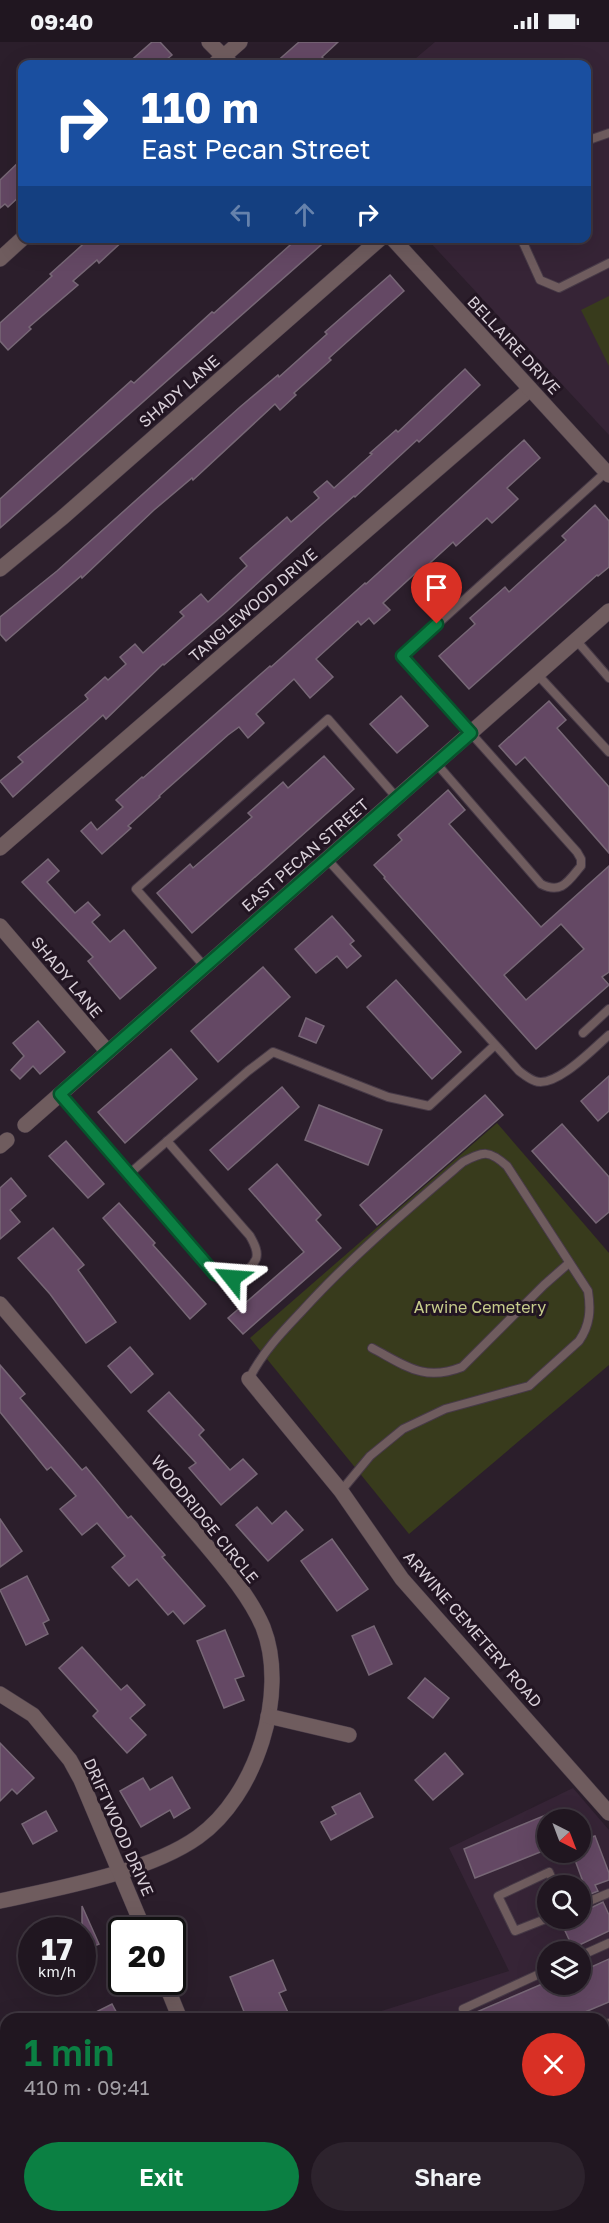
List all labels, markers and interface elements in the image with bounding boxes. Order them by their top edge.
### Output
text: 09:40 [30,8,93,35]
text: 110 m [141,82,259,132]
icon: right [42,84,120,162]
text: East Pecan Street [141,133,371,165]
icon: left [225,198,258,231]
icon: ahead [288,198,321,231]
icon: right [351,198,384,231]
street label: BELLAIRE DRIVE [463,292,565,398]
street label: SHADY LANE [135,351,223,431]
street label: TANGLEWOOD DRIVE [185,544,321,666]
pin [411,562,462,624]
icon: arrive [420,571,453,604]
street label: EAST PECAN STREET [237,794,373,916]
street label: SHADY LANE [27,932,107,1022]
position arrow [200,1246,264,1310]
park label: Arwine Cemetery [414,1297,546,1317]
street label: WOODRIDGE CIRCLE [147,1451,263,1587]
street label: ARWINE CEMETERY ROAD [400,1547,546,1711]
street label: DRIFTWOOD DRIVE [80,1755,158,1899]
north arrow [537,1809,591,1863]
map controls [537,1809,591,1995]
button: search [537,1875,591,1929]
speed limit sign: 20 [108,1917,186,1995]
text: 17 [41,1931,73,1967]
button: layers [537,1941,591,1995]
text: km/h [38,1962,76,1980]
text: 1 min [24,2031,114,2074]
button: close [522,2033,585,2096]
text: 410 m · 09:41 [24,2075,149,2099]
button: Exit [24,2142,299,2211]
button: Share [311,2142,585,2211]

